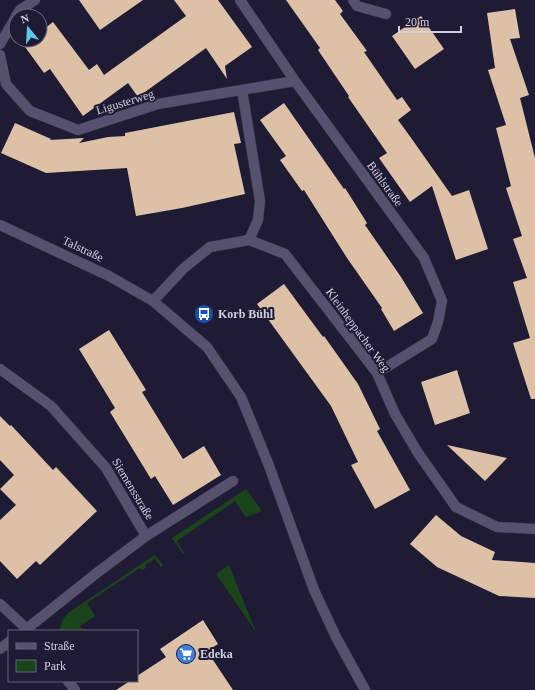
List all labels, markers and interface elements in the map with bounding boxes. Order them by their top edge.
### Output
north arrow [8,8,48,48]
scale bar [399,8,461,34]
text: N [19,12,31,25]
text: 20 m [405,15,430,29]
street label: Ligusterweg [94,87,156,117]
street label: Bühlstraße [364,159,406,209]
street label: Talstraße [60,233,106,265]
street label: Kleinheppacher Weg [323,285,393,375]
bus stop icon: Korb Bühl [193,303,215,325]
place label: Korb Bühl [218,307,274,321]
street label: Siemensstraße [109,456,157,522]
legend [8,630,138,682]
text: Straße [44,639,75,653]
supermarket icon: Edeka [175,643,197,665]
place label: Edeka [200,647,233,661]
text: Park [44,659,66,673]

